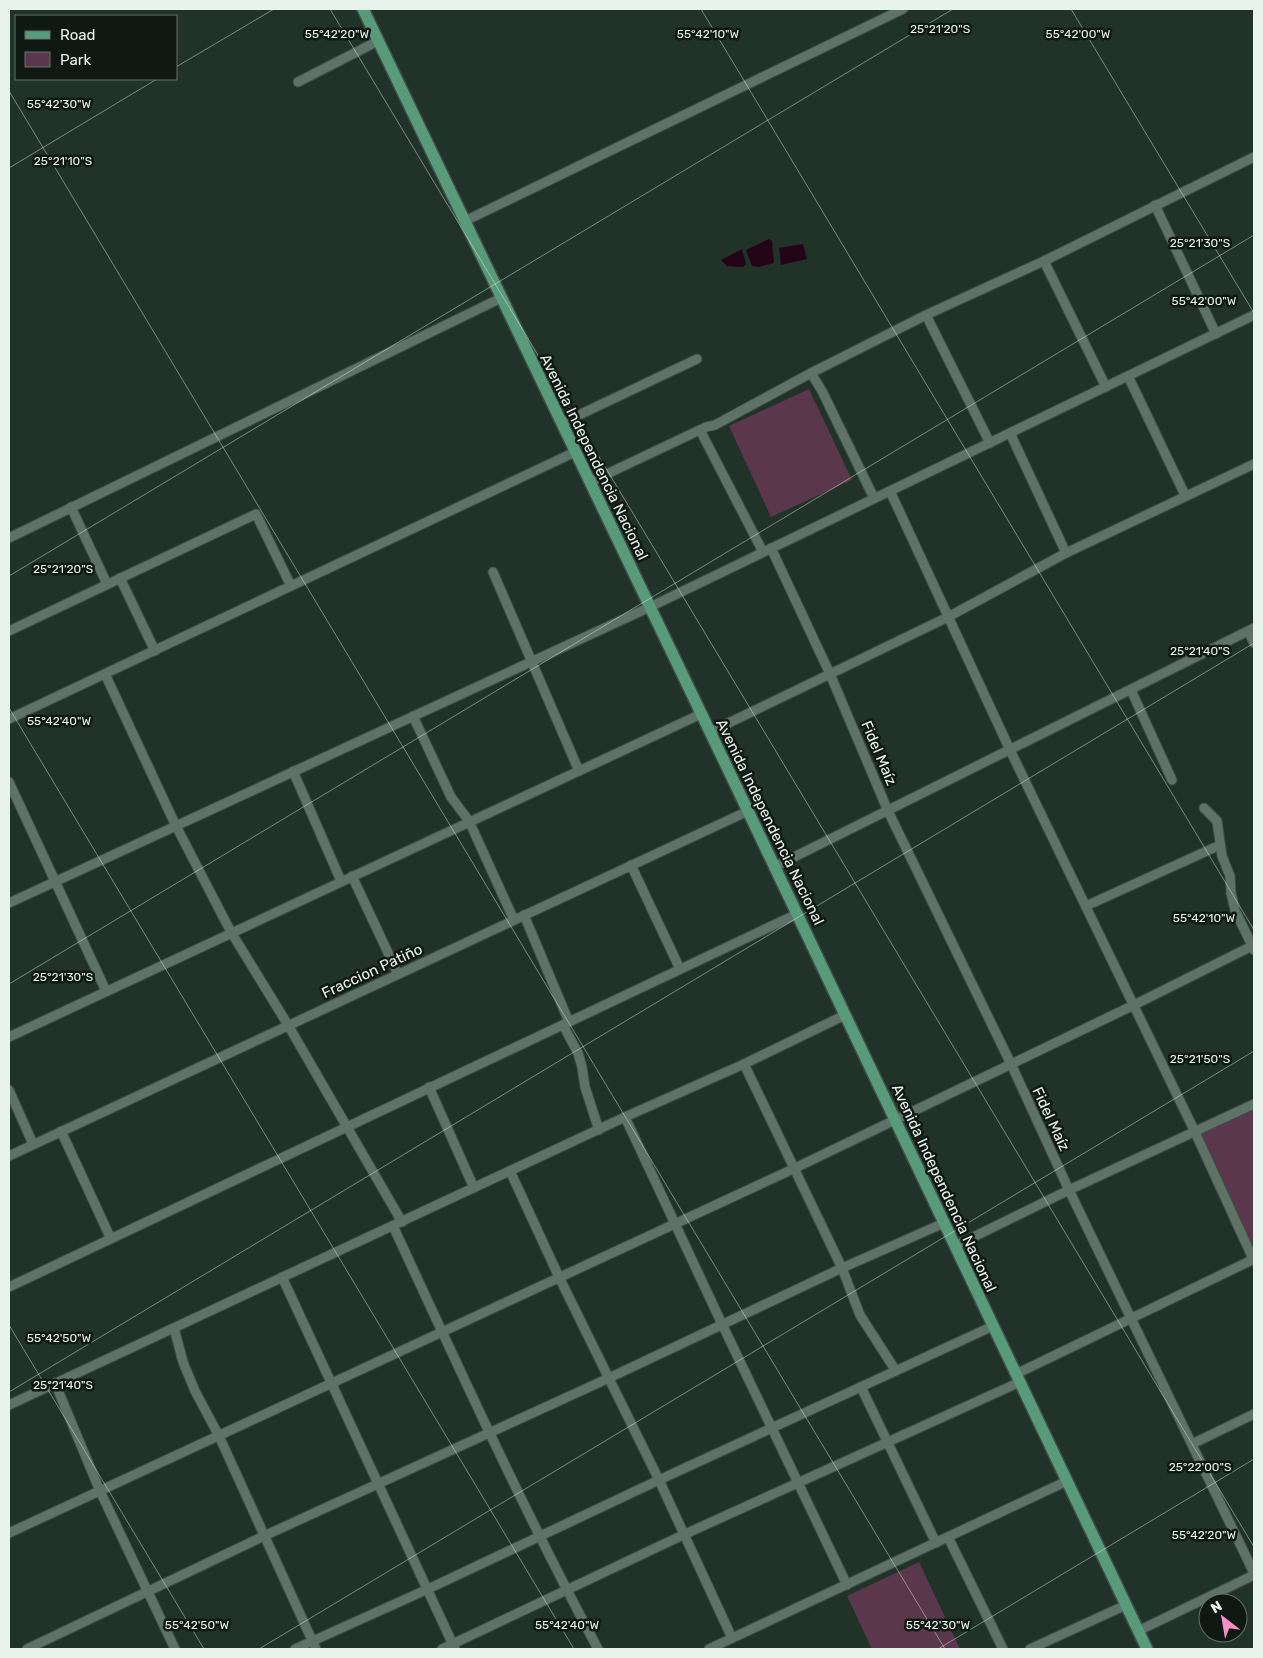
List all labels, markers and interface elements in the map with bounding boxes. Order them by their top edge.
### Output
legend [15,15,178,80]
text: 25°21'20"S [910,22,970,36]
text: Road [60,26,96,44]
text: 55°42'20"W [305,27,370,41]
text: 55°42'10"W [677,27,740,41]
text: 55°42'00"W [1046,27,1111,41]
text: Park [60,51,91,69]
text: 55°42'30"W [27,97,92,111]
text: 25°21'10"S [34,154,92,168]
text: 25°21'30"S [1170,236,1230,250]
text: 55°42'00"W [1172,294,1237,308]
street label: Avenida Independencia Nacional [536,351,652,563]
text: 25°21'20"S [33,562,93,576]
text: 25°21'40"S [1170,644,1230,658]
text: 55°42'40"W [27,714,91,728]
street label: Avenida Independencia Nacional [712,716,828,928]
street label: Fidel Maíz [857,718,901,788]
text: 55°42'10"W [1173,911,1236,925]
street label: Fraccion Patiño [319,940,425,1002]
text: 25°21'30"S [33,970,93,984]
text: 25°21'50"S [1170,1052,1230,1066]
street label: Avenida Independencia Nacional [888,1081,1000,1295]
street label: Fidel Maíz [1028,1084,1074,1154]
text: 55°42'50"W [27,1331,92,1345]
text: 25°21'40"S [33,1378,93,1392]
text: 25°22'00"S [1169,1460,1231,1474]
text: 55°42'20"W [1172,1528,1237,1542]
north arrow [1198,1593,1248,1643]
text: N [1208,1597,1225,1617]
text: 55°42'50"W [165,1618,230,1632]
text: 55°42'40"W [535,1618,599,1632]
text: 55°42'30"W [906,1618,971,1632]

